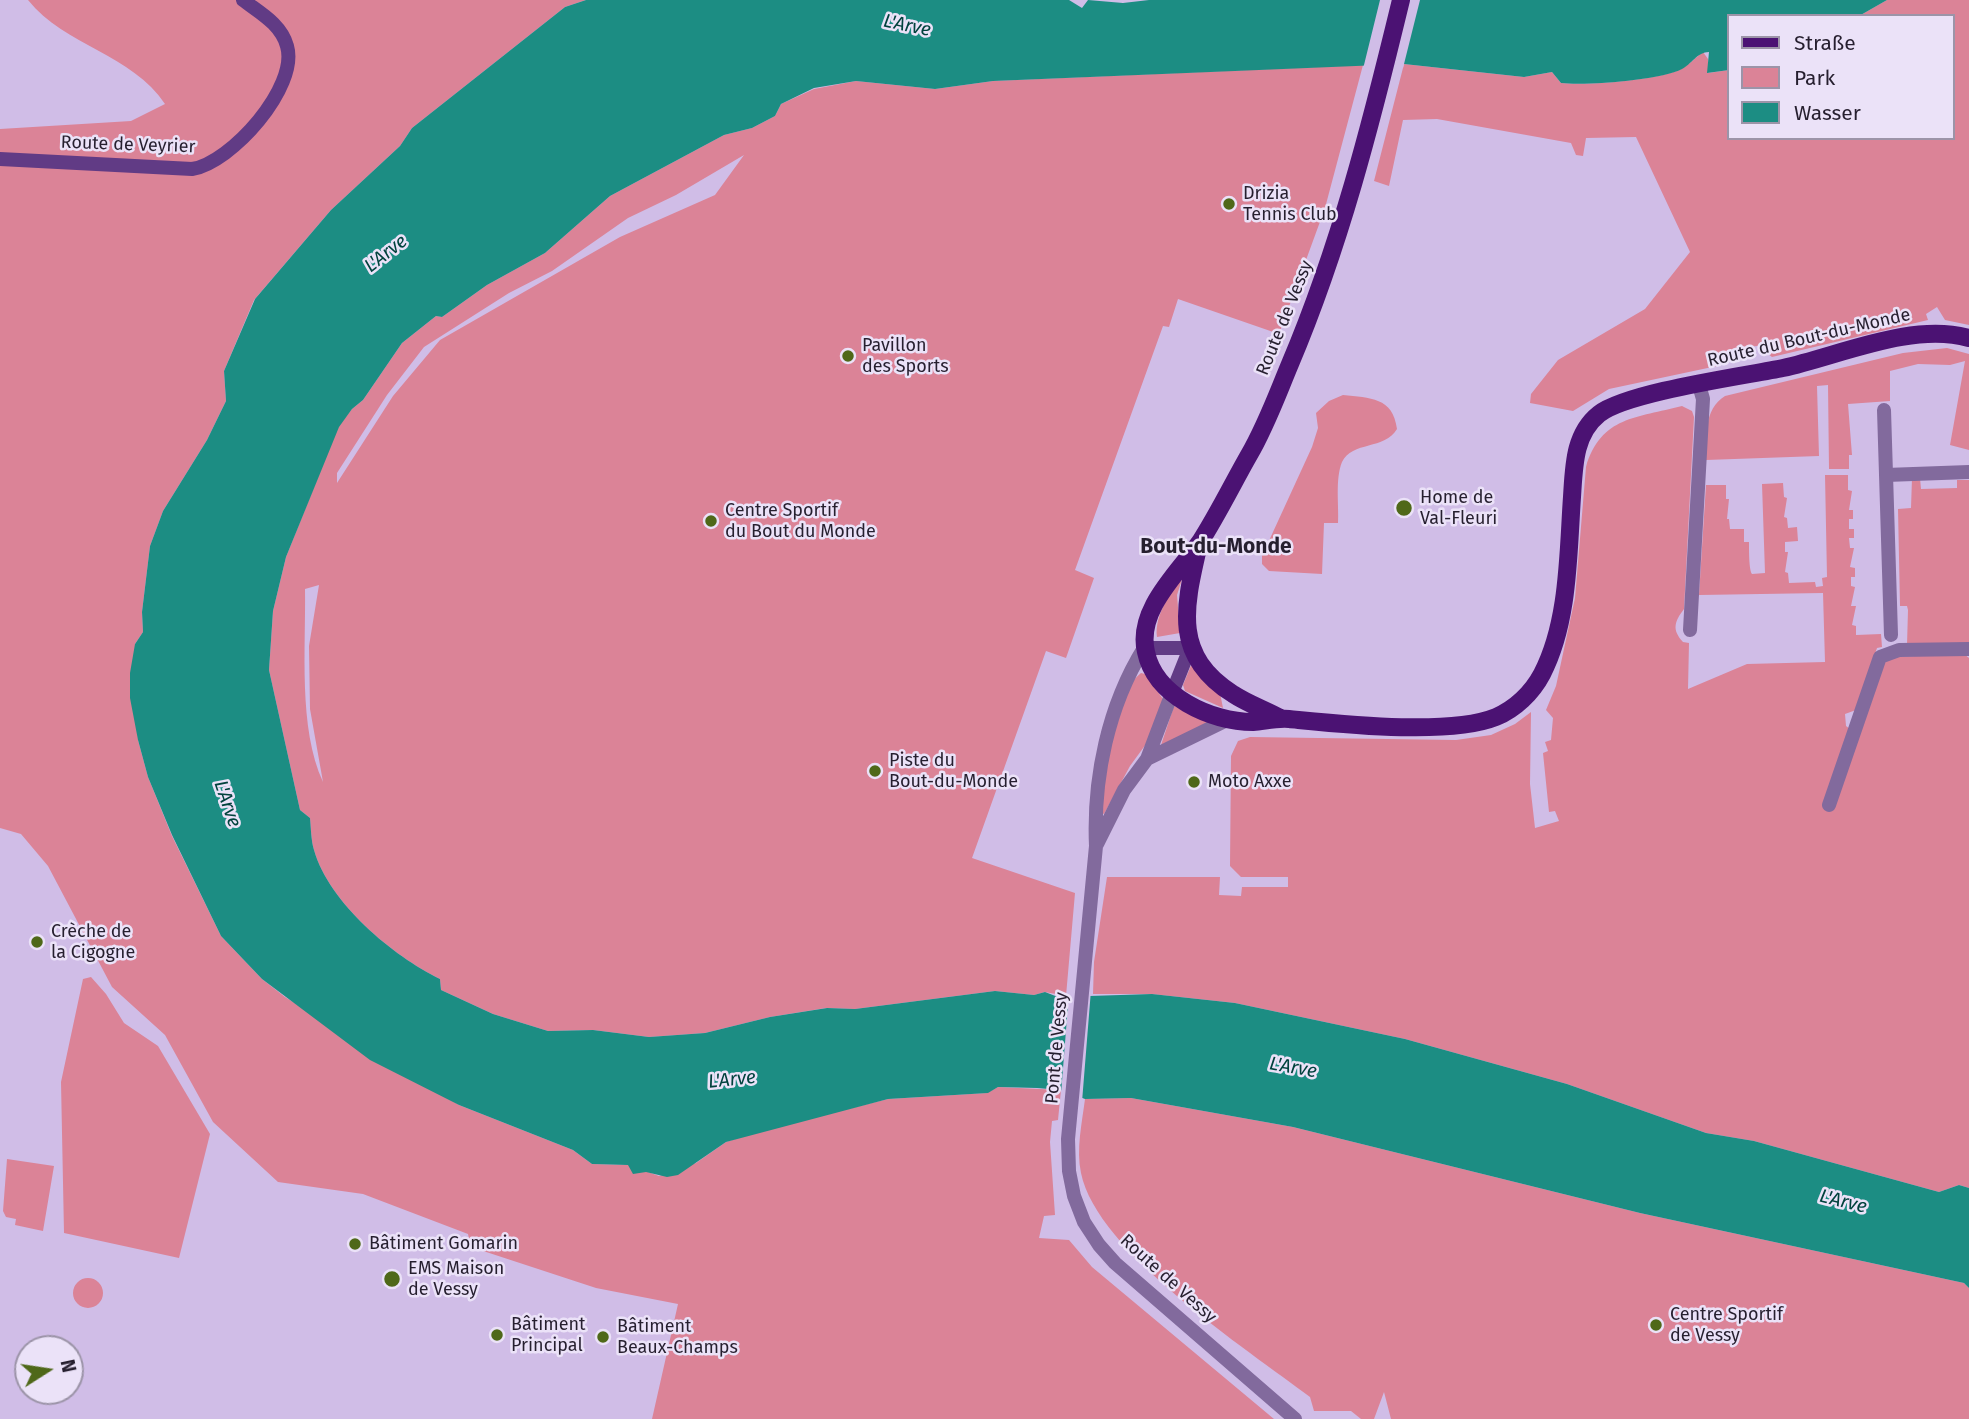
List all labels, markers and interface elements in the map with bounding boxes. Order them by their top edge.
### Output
water label: L'Arve [881,10,933,42]
legend [1728,14,1955,140]
text: Straße [1794,30,1856,56]
text: Park [1794,65,1835,91]
text: Wasser [1794,100,1861,126]
street label: Route de Veyrier [60,132,196,158]
place label: Drizia Tennis Club [1243,183,1337,226]
marker: Drizia Tennis Club [1221,196,1237,212]
water label: L'Arve [360,230,412,278]
street label: Route de Vessy [1252,257,1318,379]
street label: Route du Bout-du-Monde [1705,304,1913,372]
place label: Pavillon des Sports [862,335,949,378]
marker: Pavillon des Sports [840,348,856,364]
place label: Home de Val-Fleuri [1420,487,1497,530]
marker: Home de Val-Fleuri [1394,498,1414,518]
place label: Centre Sportif du Bout du Monde [725,500,876,542]
marker: Centre Sportif du Bout du Monde [703,513,719,529]
district label: Bout-du-Monde [1140,534,1292,560]
place label: Piste du Bout-du-Monde [889,750,1018,792]
marker: Piste du Bout-du-Monde [867,763,883,779]
place label: Moto Axxe [1208,771,1291,793]
marker: Moto Axxe [1186,774,1202,790]
water label: L'Arve [208,778,246,830]
place label: Crèche de la Cigogne [51,921,135,964]
marker: Crèche de la Cigogne [29,934,45,950]
street label: Pont de Vessy [1041,991,1073,1105]
water label: L'Arve [1267,1053,1319,1083]
water label: L'Arve [707,1066,757,1094]
water label: L'Arve [1817,1185,1869,1219]
street label: Route de Vessy [1115,1230,1221,1328]
place label: Bâtiment Gomarin [369,1233,518,1255]
marker: Bâtiment Gomarin [347,1236,363,1252]
place label: EMS Maison de Vessy [408,1258,504,1300]
marker: EMS Maison de Vessy [382,1269,402,1289]
place label: Centre Sportif de Vessy [1670,1304,1783,1346]
place label: Bâtiment Principal [511,1314,586,1356]
place label: Bâtiment Beaux-Champs [617,1316,738,1358]
marker: Centre Sportif de Vessy [1648,1317,1664,1333]
marker: Bâtiment Principal [489,1327,505,1343]
marker: Bâtiment Beaux-Champs [595,1329,611,1345]
north arrow [14,1335,84,1405]
text: N [56,1357,81,1374]

